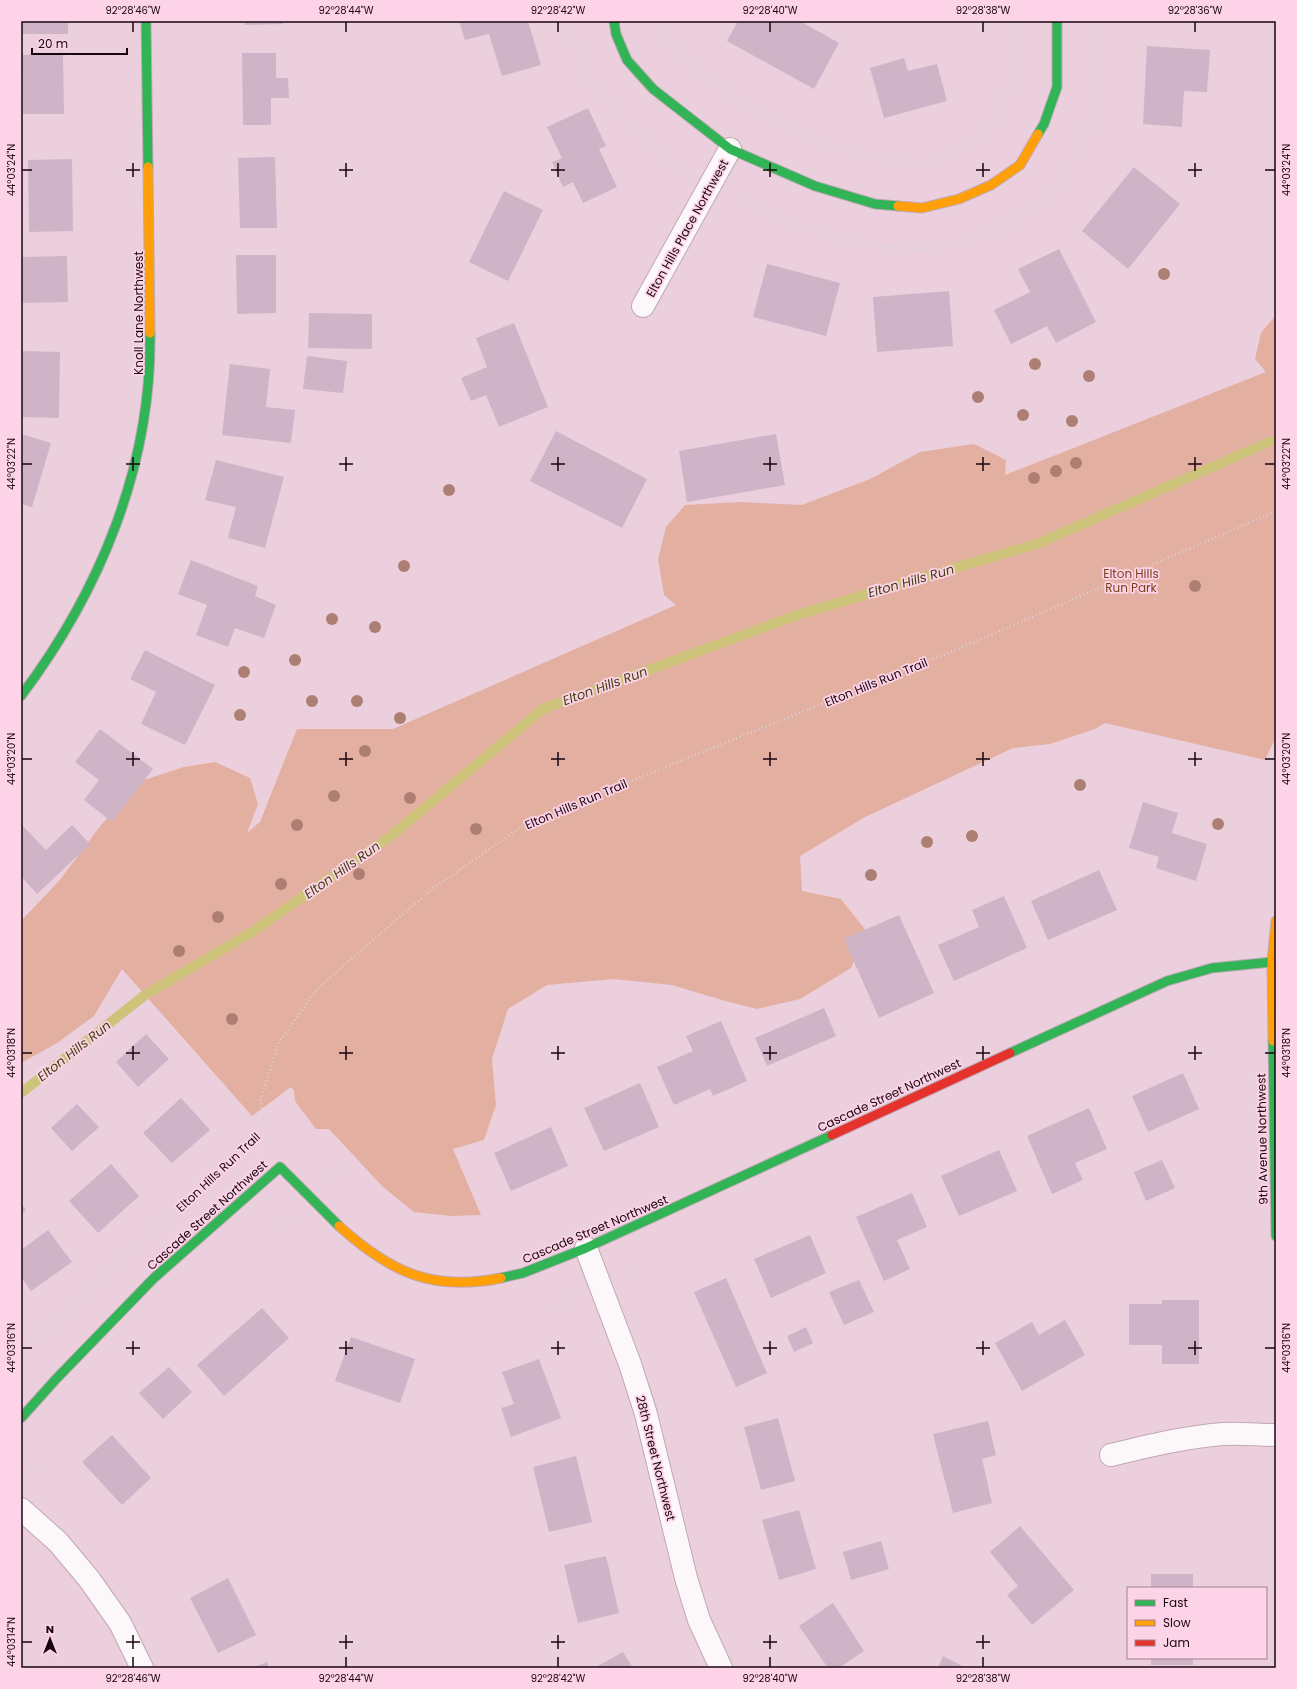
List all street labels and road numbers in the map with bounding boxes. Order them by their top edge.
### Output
street label: Elton Hills Place Northwest [642,156,732,300]
street label: Knoll Lane Northwest [130,251,147,375]
street label: Elton Hills Run Trail [822,654,930,710]
street label: Elton Hills Run Trail [522,775,630,833]
street label: Cascade Street Northwest [814,1054,964,1136]
street label: 9th Avenue Northwest [1252,1073,1272,1205]
street label: Elton Hills Run Trail [172,1128,264,1216]
street label: Cascade Street Northwest [143,1156,271,1274]
street label: Cascade Street Northwest [520,1191,670,1267]
street label: 28th Street Northwest [632,1394,680,1522]

